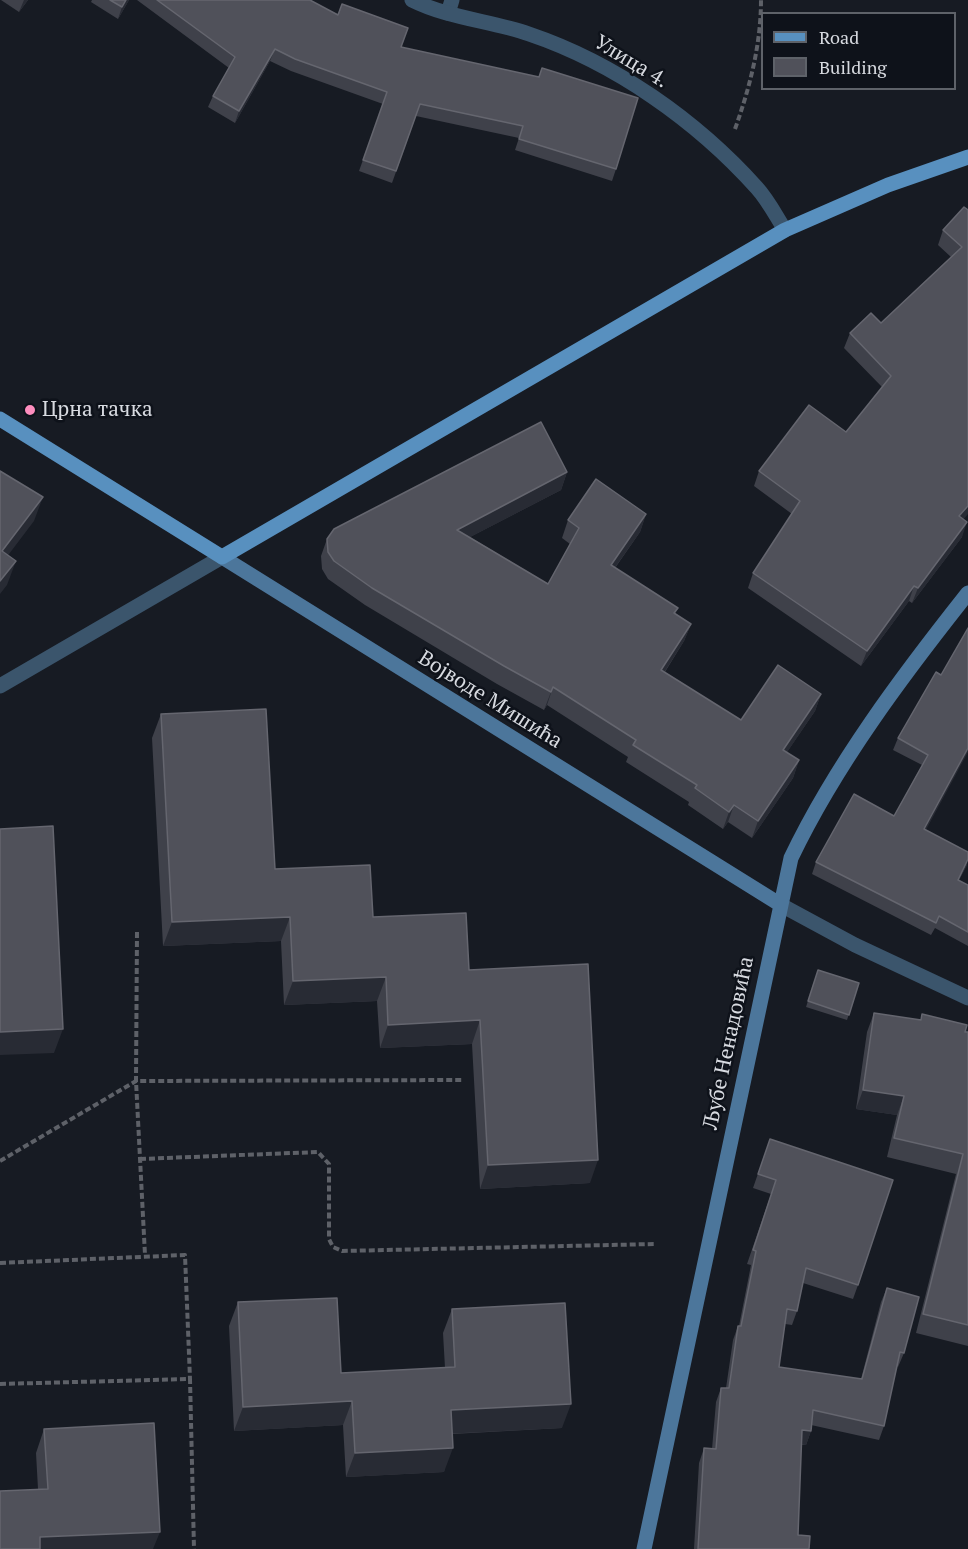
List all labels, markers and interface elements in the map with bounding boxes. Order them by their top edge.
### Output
legend [761,12,956,90]
text: Road [819,25,859,49]
street label: Улица 4. [589,30,673,94]
text: Building [819,55,887,79]
place label: Црна тачка [42,397,153,423]
marker: Црна тачка [23,403,37,417]
street label: Војводе Мишића [413,646,567,754]
street label: Љубе Ненадовића [698,954,760,1132]

